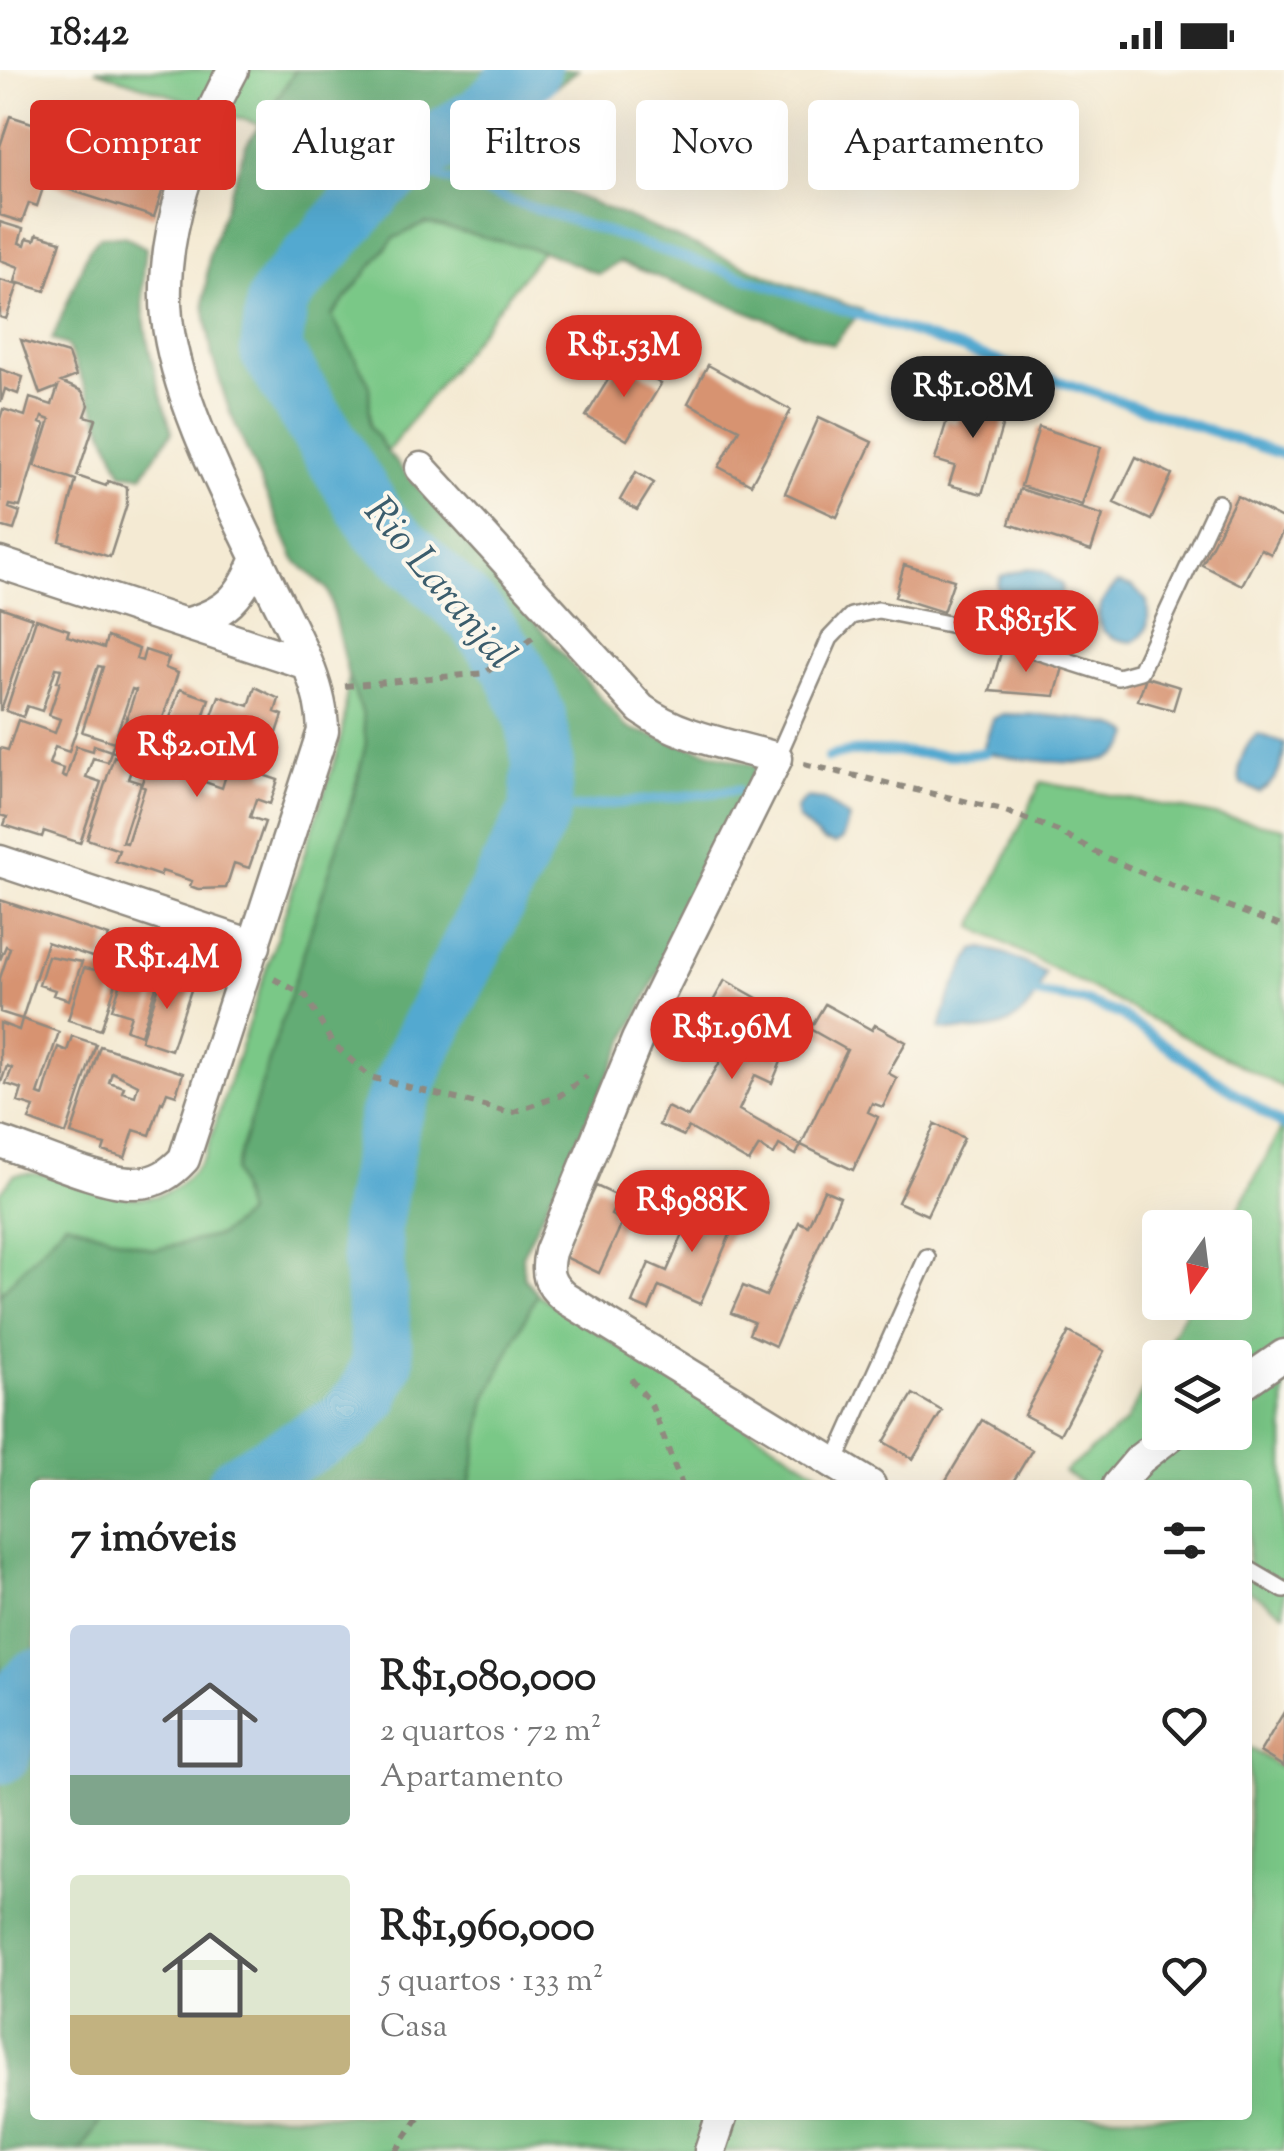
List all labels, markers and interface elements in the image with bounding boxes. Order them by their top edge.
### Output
text: 18:42 [50,8,129,62]
chip: Comprar [30,100,236,190]
chip: Alugar [256,100,430,190]
chip: Filtros [450,100,616,190]
chip: Novo [636,100,788,190]
chip: Apartamento [808,100,1079,190]
pin: R$1.53M [532,315,716,400]
text: R$1.53M [568,324,680,370]
pin: R$1.08M [881,356,1065,441]
text: R$1.08M [913,365,1033,411]
water label: Rio Laranjal [348,486,528,684]
pin: R$815K [945,590,1107,675]
text: R$815K [975,599,1077,645]
pin: R$2.01M [105,715,289,800]
text: R$2.01M [137,724,257,770]
pin: R$1.4M [86,927,248,1012]
text: R$1.4M [115,936,219,982]
pin: R$1.96M [640,997,824,1082]
text: R$1.96M [672,1006,792,1052]
pin: R$988K [611,1170,773,1255]
text: R$988K [637,1179,747,1225]
north arrow [1142,1210,1252,1320]
map controls [1142,1210,1252,1450]
button: layers [1142,1340,1252,1450]
text: 7 imóveis [70,1510,237,1570]
icon: filters [1157,1513,1212,1568]
text: R$1,080,000 [380,1649,596,1709]
icon: home [150,1665,270,1785]
icon: heart [1157,1698,1212,1753]
text: 2 quartos · 72 m² [380,1709,602,1755]
text: Apartamento [380,1755,564,1801]
text: R$1,960,000 [380,1899,595,1959]
icon: home [150,1915,270,2035]
icon: heart [1157,1948,1212,2003]
text: 5 quartos · 133 m² [380,1959,604,2005]
text: Casa [380,2005,447,2051]

